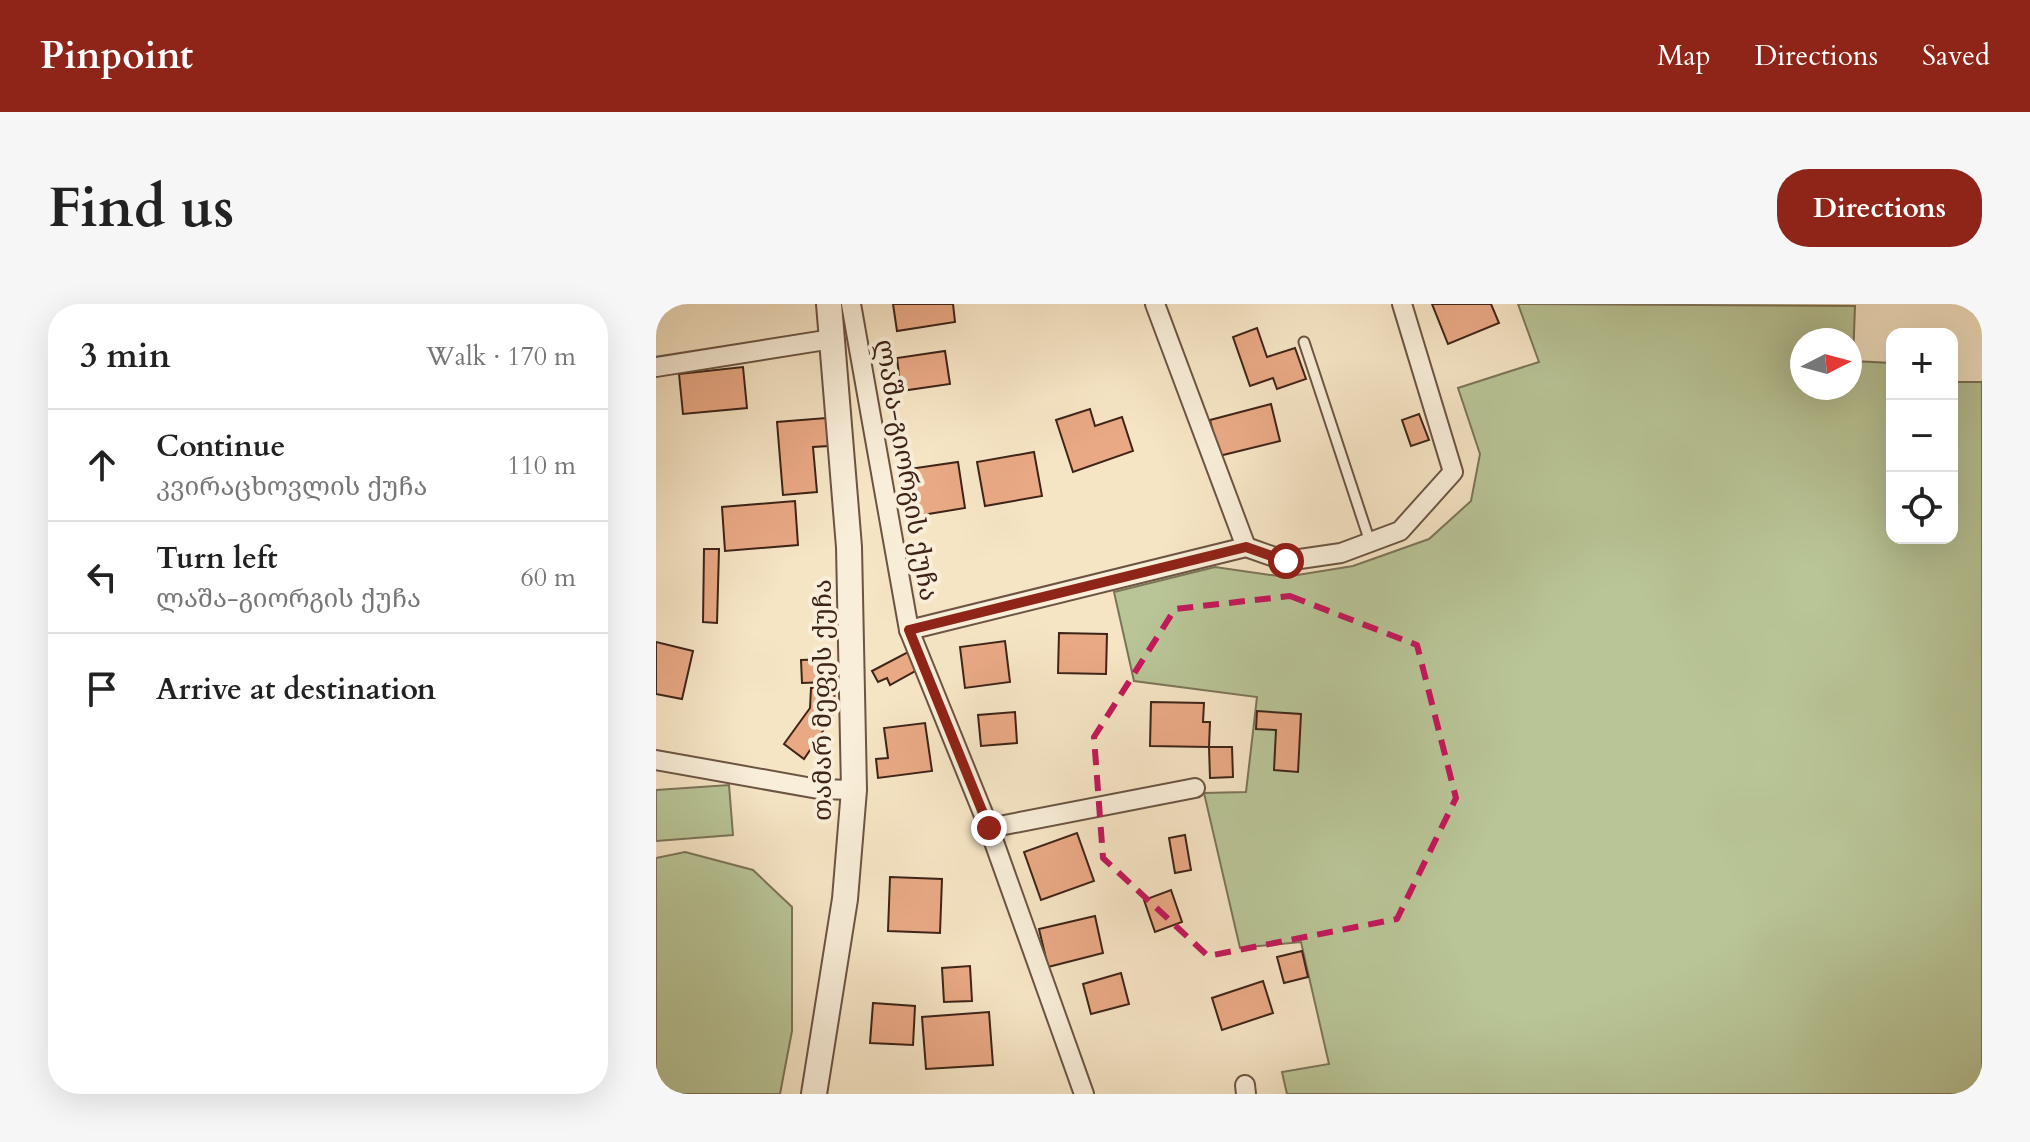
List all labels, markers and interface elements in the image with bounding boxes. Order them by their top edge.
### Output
text: Pinpoint [40,30,193,82]
text: Map [1657,37,1711,75]
text: Directions [1755,37,1878,75]
text: Saved [1922,37,1990,75]
button: Directions [1777,169,1982,247]
text: Find us [48,171,234,246]
north arrow [1790,328,1862,400]
map controls [1886,328,1958,544]
button: + [1886,328,1958,400]
text: 3 min [80,333,171,379]
street label: ლაშა-გიორგის ქუჩა [866,337,947,604]
text: Walk · 170 m [426,339,576,374]
button: − [1886,400,1958,472]
text: Continue [156,426,285,467]
icon: ahead [80,443,124,487]
text: 110 m [507,448,576,483]
text: კვირაცხოვლის ქუჩა [156,469,428,504]
button: locate [1886,472,1958,544]
text: Turn left [156,538,278,579]
route start [1268,543,1304,579]
icon: left [80,555,124,599]
text: 60 m [520,560,576,595]
street label: თამარ მეფეს ქუჩა [805,579,840,821]
text: ლაშა-გიორგის ქუჩა [156,581,421,616]
icon: arrive [80,667,124,711]
text: Arrive at destination [156,669,436,710]
route end [971,810,1007,846]

